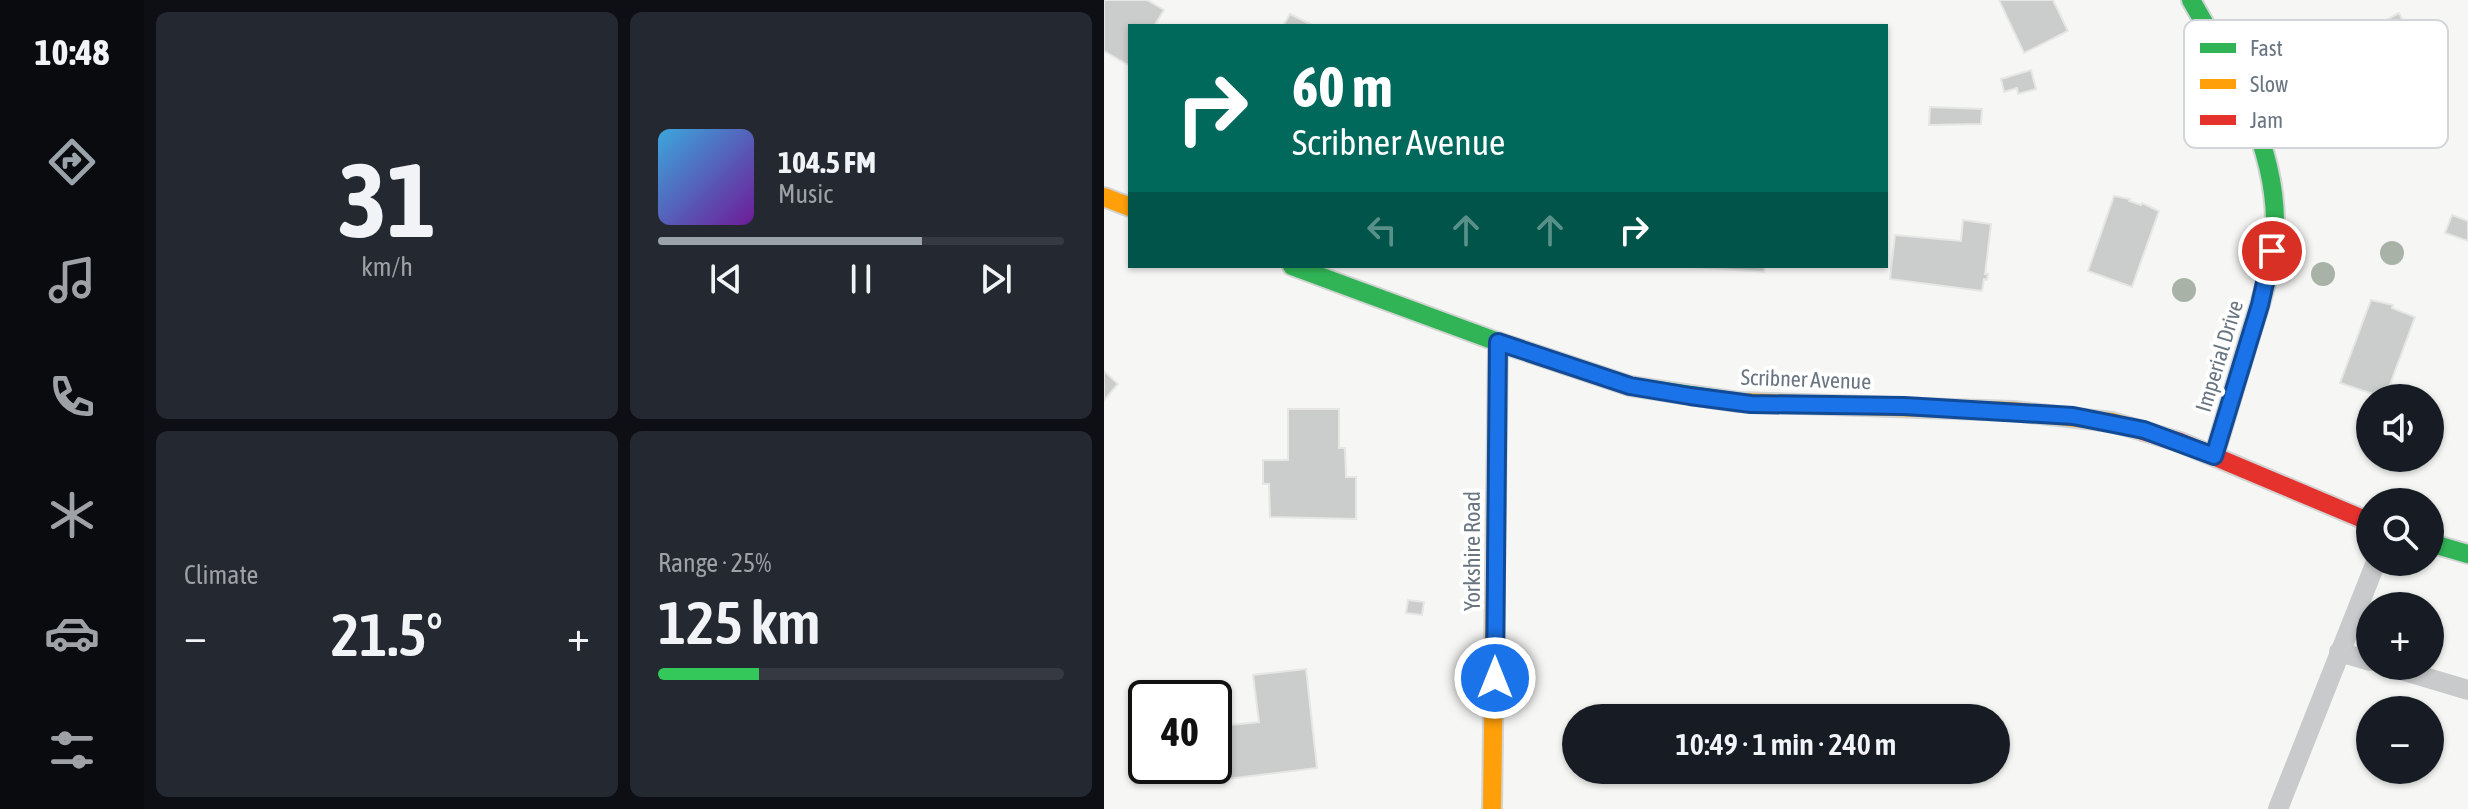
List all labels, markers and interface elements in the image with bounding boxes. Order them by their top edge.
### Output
legend [2184,20,2448,148]
text: 10:48 [35,31,109,73]
text: Fast [2250,35,2283,61]
text: 60 m [1292,55,1393,119]
icon: right [1160,56,1264,160]
text: Slow [2250,71,2288,97]
text: Jam [2250,107,2283,133]
text: Scribner Avenue [1292,121,1505,163]
icon: directions [44,134,100,190]
text: 31 [338,140,436,259]
text: 104.5 FM [778,145,876,179]
text: Music [778,179,833,209]
icon: left [1360,208,1404,252]
icon: ahead [1444,208,1488,252]
icon: ahead [1528,208,1572,252]
icon: right [1612,208,1656,252]
pin [2238,217,2306,285]
icon: arrive [2250,229,2294,273]
icon: music [44,252,100,308]
text: km/h [361,252,413,282]
icon: previous [704,257,748,301]
icon: pause [839,257,883,301]
icon: next [974,257,1018,301]
street label: Imperial Drive [2190,297,2248,415]
street label: Scribner Avenue [1740,364,1872,394]
icon: phone [44,369,100,425]
map controls [2356,384,2444,784]
button: sound [2356,384,2444,472]
icon: climate [44,487,100,543]
button: search [2356,488,2444,576]
street label: Yorkshire Road [1459,491,1485,611]
text: Range · 25% [658,548,771,578]
text: Climate [184,560,258,590]
text: 125 km [658,588,820,657]
button: + [2356,592,2444,680]
text: 21.5° [331,600,443,669]
icon: car [44,605,100,661]
text: − [184,610,207,660]
text: + [567,610,590,660]
position arrow [1453,636,1537,720]
speed limit sign: 40 [1128,680,1232,784]
button: − [2356,696,2444,784]
icon: filters [44,722,100,778]
text: 10:49 · 1 min · 240 m [1676,727,1896,761]

